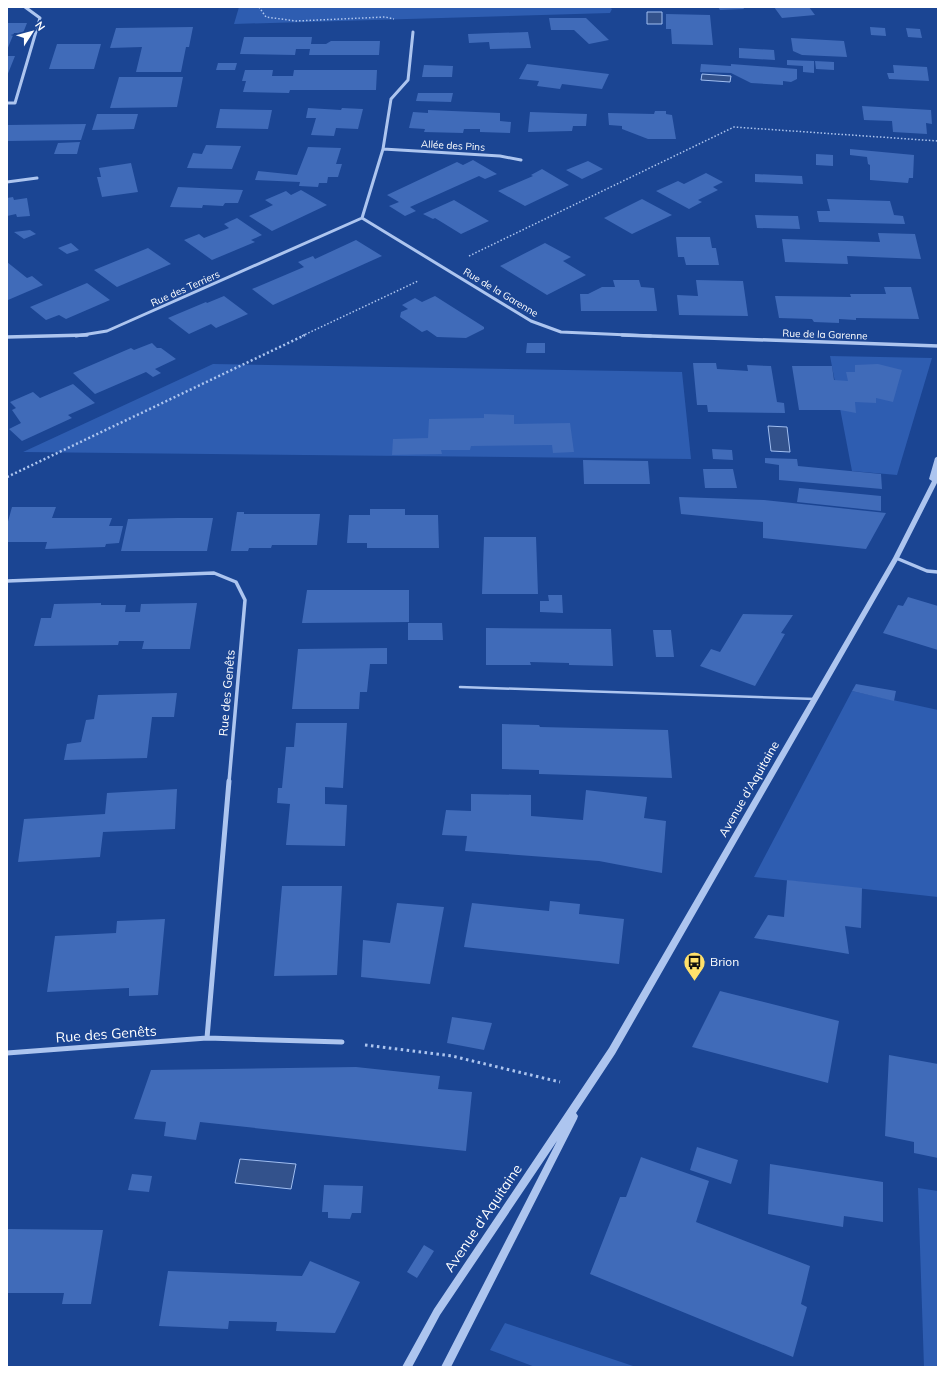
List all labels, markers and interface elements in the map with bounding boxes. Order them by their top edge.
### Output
north arrow [12,12,52,52]
text: N [32,19,48,34]
street label: Allée des Pins [421,137,485,154]
street label: Rue de la Garenne [461,265,541,320]
street label: Rue des Terriers [149,267,222,309]
street label: Rue de la Garenne [782,327,868,342]
street label: Rue des Genêts [215,649,238,737]
street label: Avenue d'Aquitaine [715,738,782,839]
bus stop icon: Brion [681,949,707,982]
place label: Brion [710,954,739,969]
street label: Rue des Genêts [55,1021,157,1047]
street label: Avenue d'Aquitaine [440,1161,526,1275]

